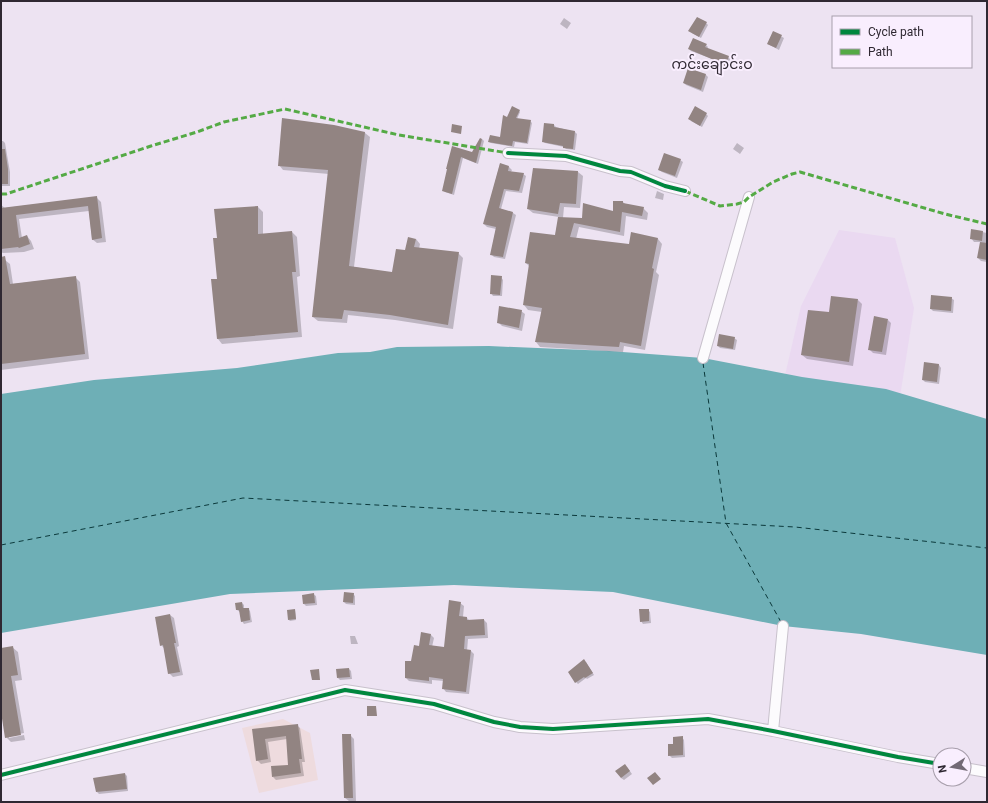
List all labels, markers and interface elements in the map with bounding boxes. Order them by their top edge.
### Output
legend [832,16,972,68]
text: Cycle path [868,25,924,39]
text: Path [868,45,893,59]
district label: ကင်းချောင်းဝ [671,54,753,76]
north arrow [932,747,972,787]
text: N [936,764,950,774]

